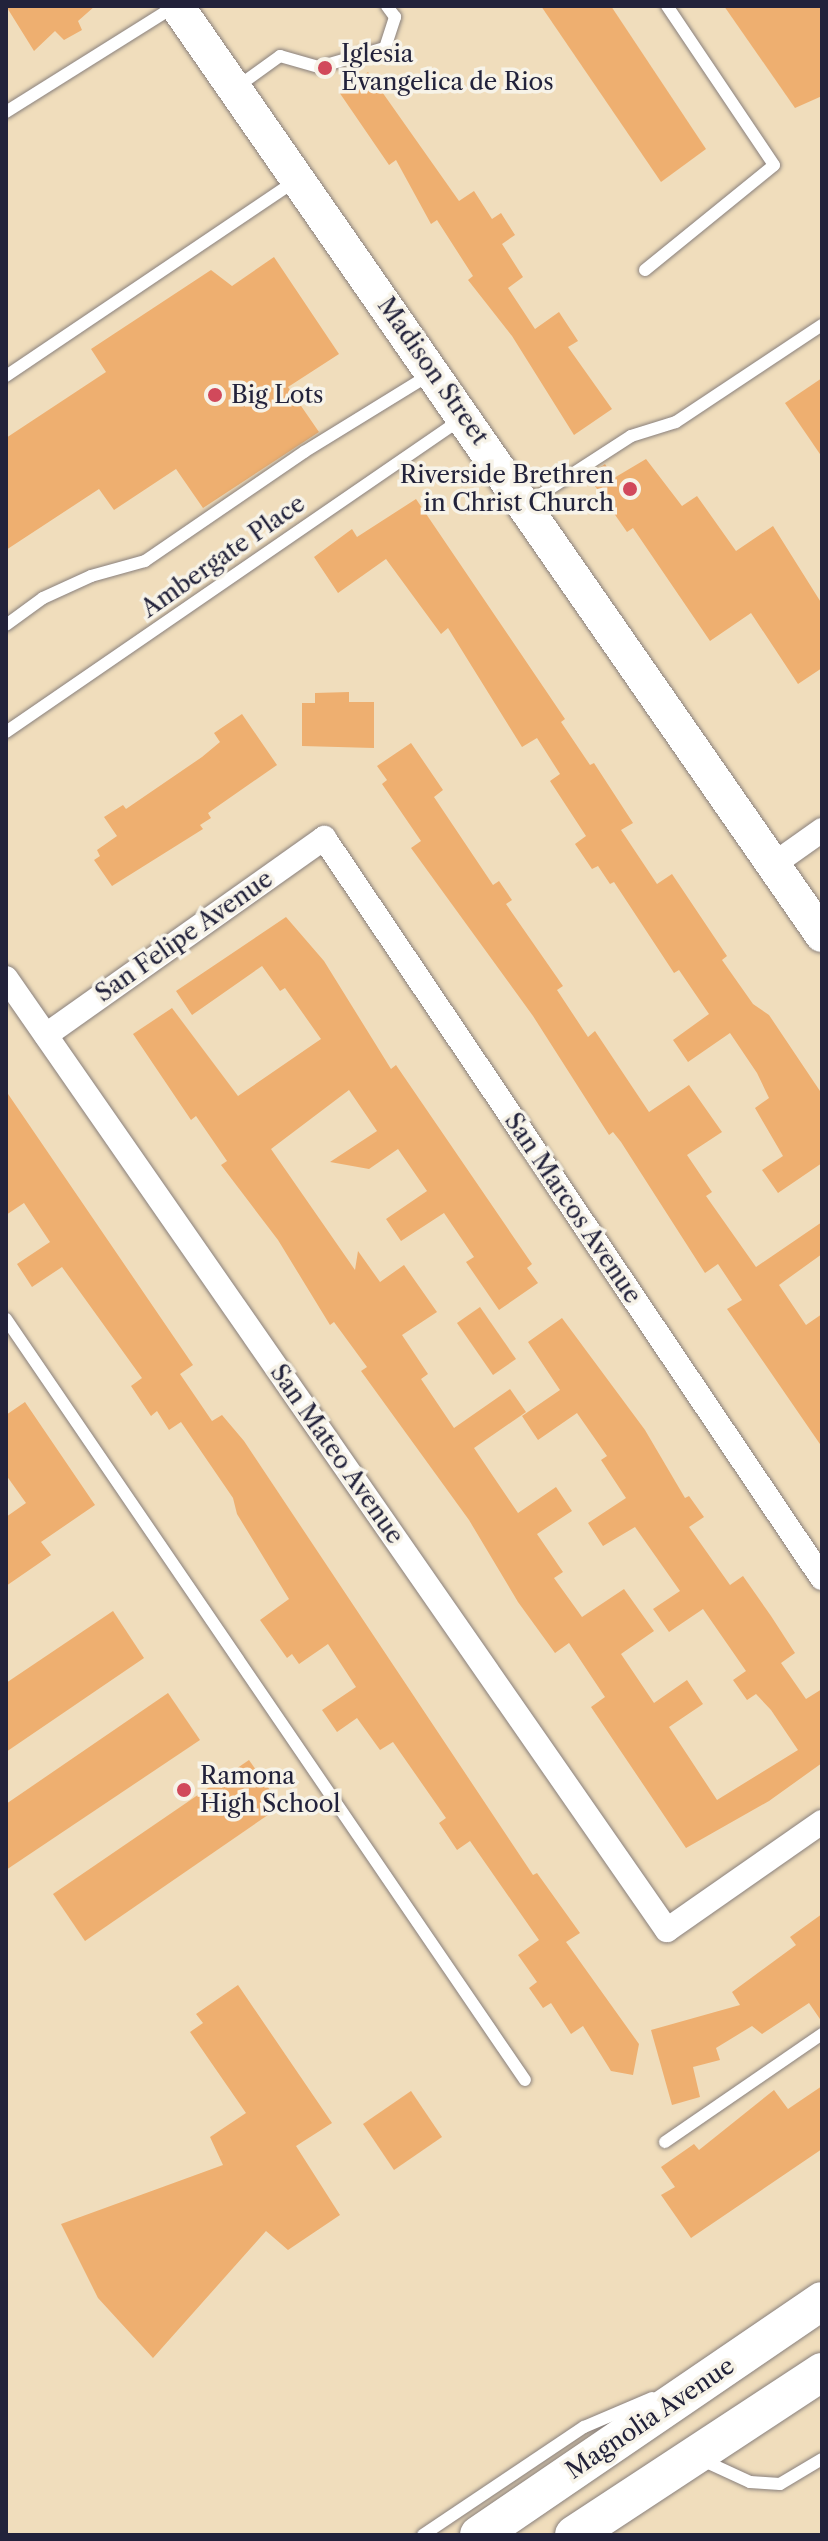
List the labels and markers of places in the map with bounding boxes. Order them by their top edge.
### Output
place label: Iglesia Evangelica de Rios [341,40,554,96]
marker: Iglesia Evangelica de Rios [316,59,334,77]
place label: Big Lots [231,381,323,409]
marker: Big Lots [206,386,224,404]
place label: Riverside Brethren in Christ Church [400,461,614,517]
marker: Riverside Brethren in Christ Church [621,480,639,498]
place label: Ramona High School [200,1762,340,1818]
marker: Ramona High School [175,1781,193,1799]

